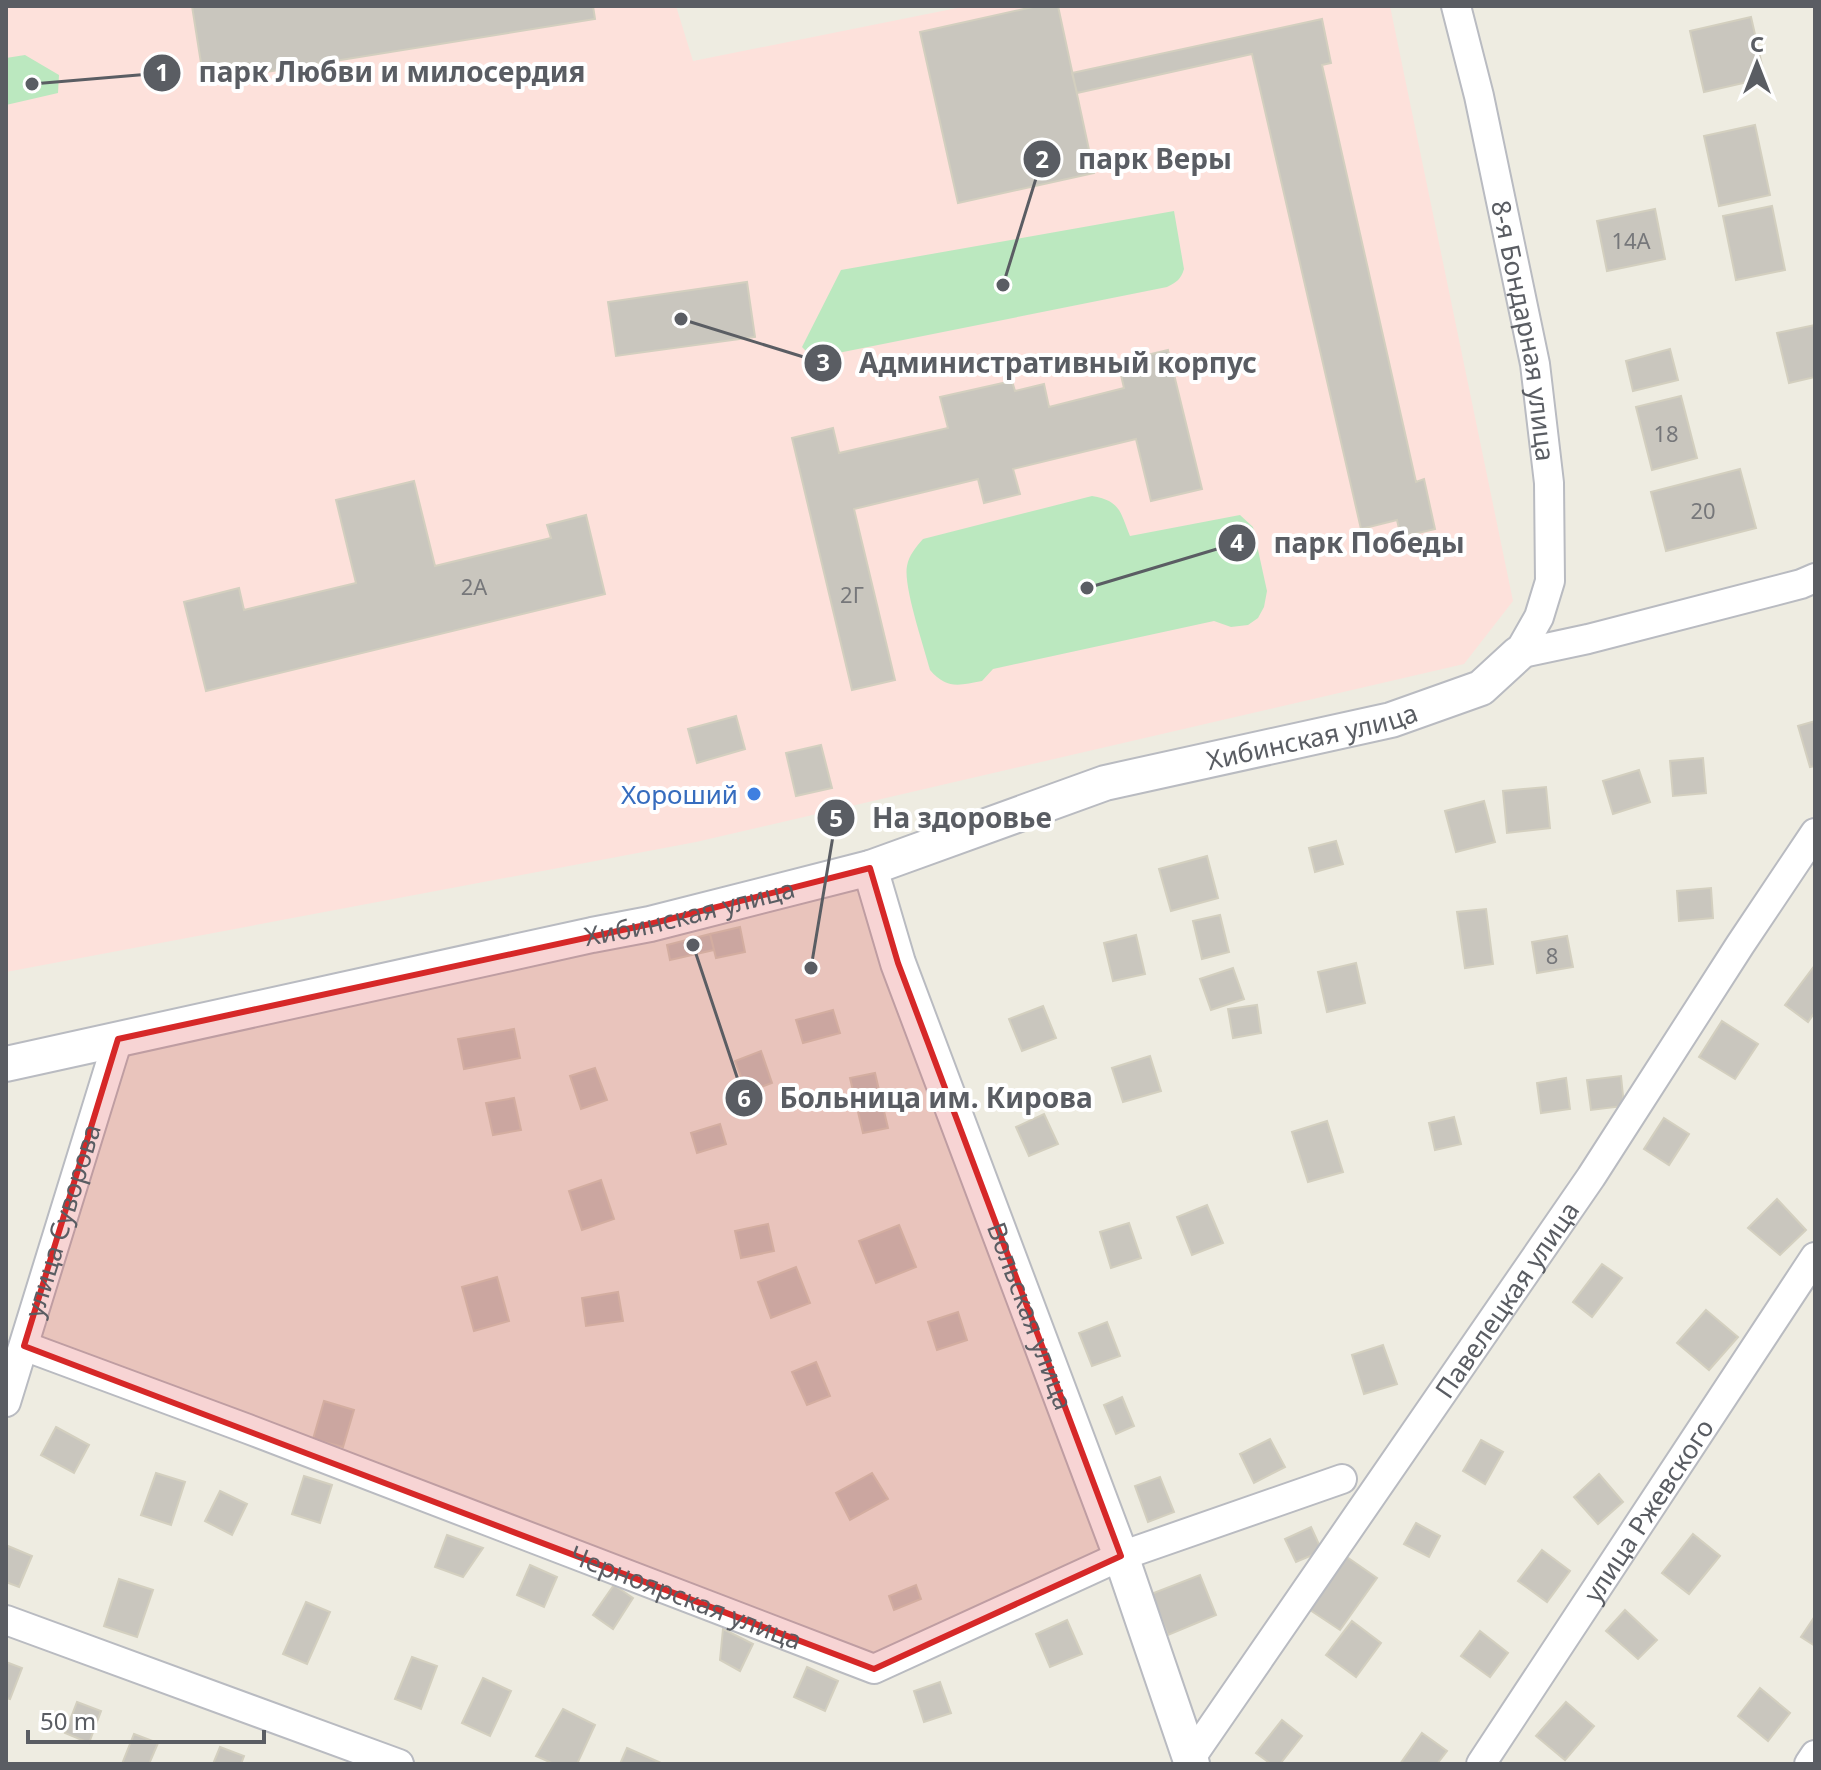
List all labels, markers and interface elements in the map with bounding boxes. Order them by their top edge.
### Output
north arrow [1717,24,1797,104]
text: С [1750,28,1764,58]
callout: парк Любви и милосердия [142,47,601,99]
text: парк Любви и милосердия [198,52,586,90]
text: 1 [155,55,169,88]
callout: парк Веры [1022,133,1248,185]
text: парк Веры [1078,139,1232,177]
text: 2 [1035,142,1049,175]
street label: 8-я Бондарная улица [1483,197,1564,463]
house number: 14А [1611,225,1652,255]
callout: Административный корпус [803,337,1273,389]
text: Административный корпус [859,343,1257,381]
text: 3 [816,345,830,378]
house number: 18 [1653,418,1679,448]
house number: 20 [1690,495,1716,525]
callout: парк Победы [1217,517,1480,569]
text: парк Победы [1273,523,1465,561]
text: 4 [1230,525,1244,558]
house number: 2А [461,571,488,601]
house number: 2Г [840,579,864,609]
street label: Хибинская улица [1203,694,1422,778]
place label: Хороший [621,776,738,812]
marker: Хороший [745,785,763,803]
callout: На здоровье [816,792,1068,844]
text: На здоровье [872,798,1052,836]
text: 5 [829,801,843,834]
street label: Хибинская улица [581,870,798,954]
house number: 8 [1546,940,1558,970]
callout: Больница им. Кирова [724,1072,1109,1124]
text: Больница им. Кирова [779,1078,1093,1116]
text: 6 [737,1081,751,1114]
street label: улица Суворова [15,1119,109,1322]
street label: Павелецкая улица [1426,1194,1587,1405]
street label: Вольская улица [979,1217,1082,1415]
street label: улица Ржевского [1575,1411,1722,1609]
street label: Черноярская улица [565,1536,807,1658]
scale bar [28,1694,264,1744]
text: 50 m [40,1704,96,1737]

